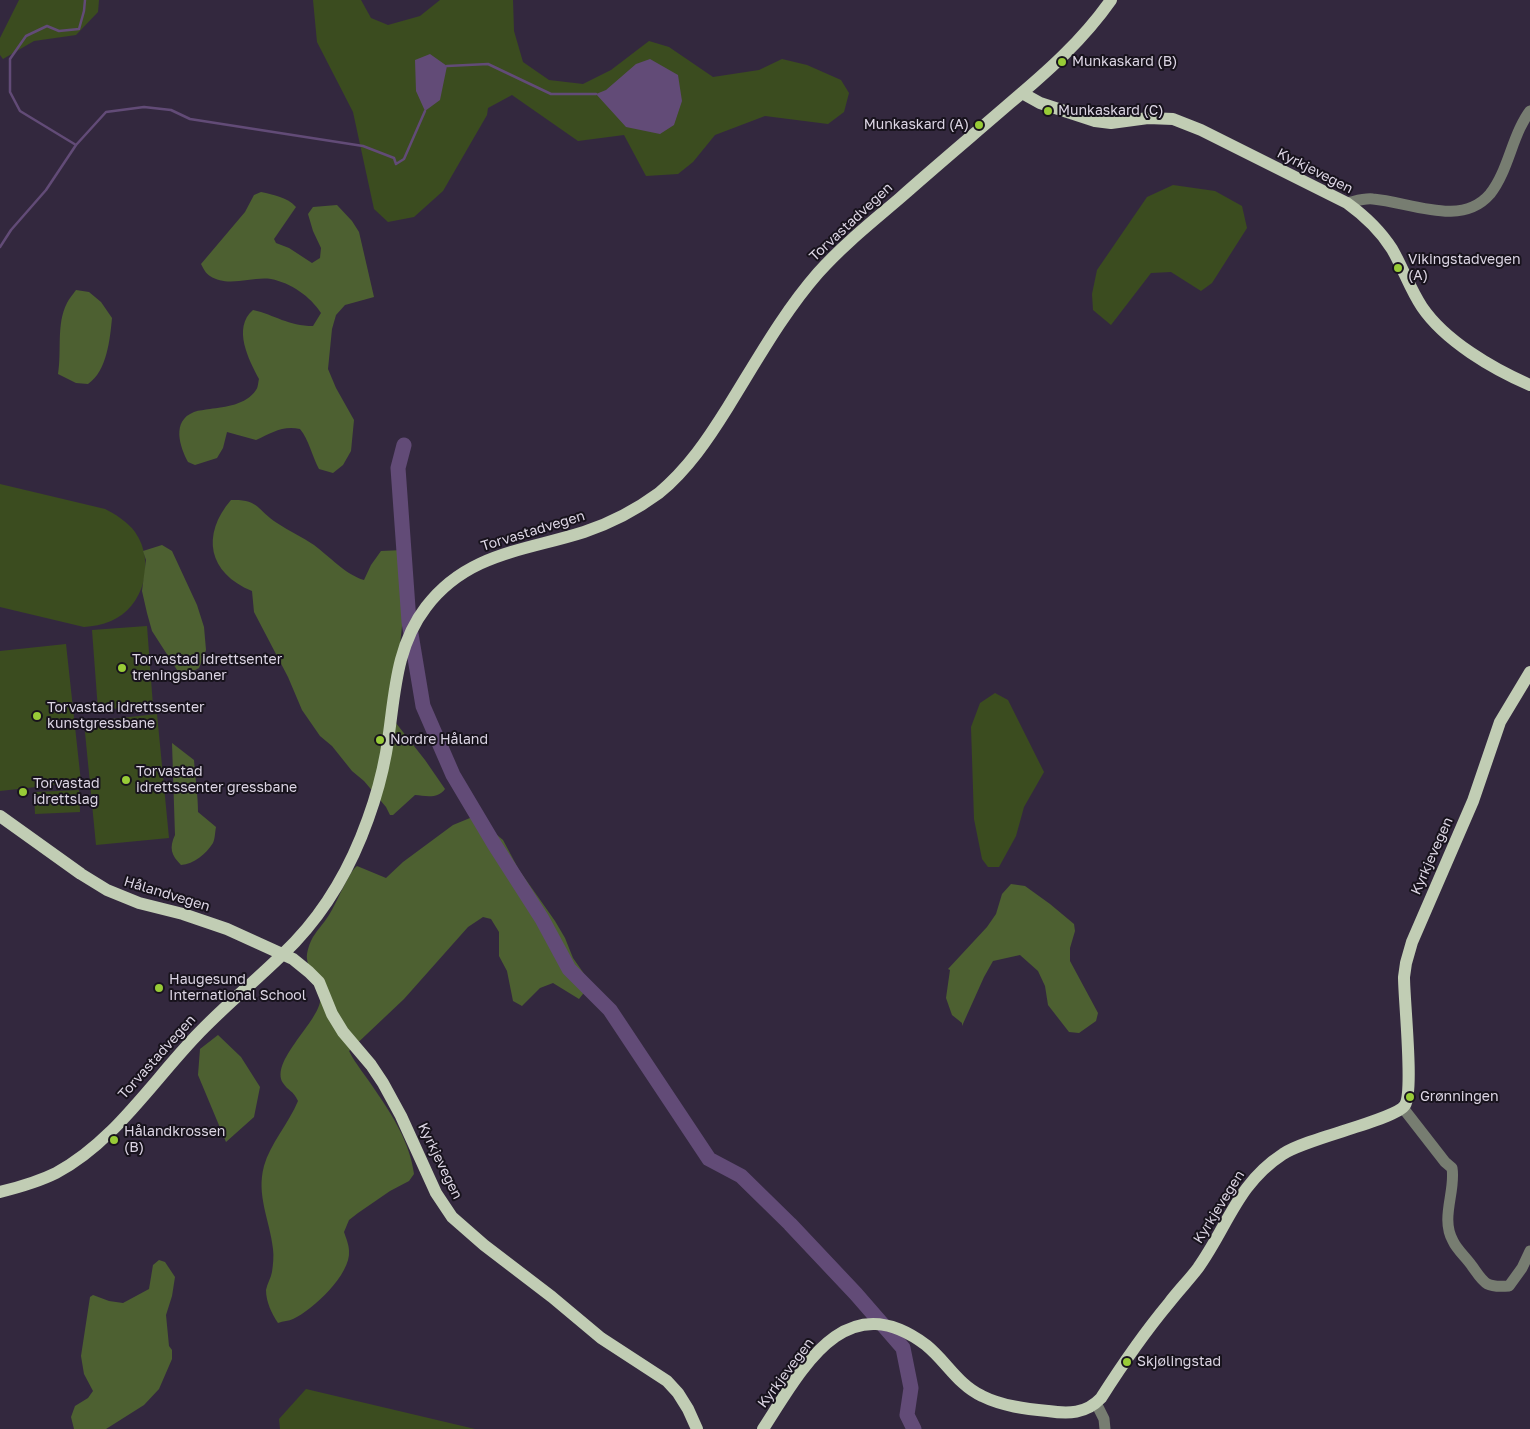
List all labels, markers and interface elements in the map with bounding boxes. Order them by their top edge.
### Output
place label: Munkaskard (B) [1072,54,1177,70]
marker: Munkaskard (B) [1056,56,1068,68]
place label: Munkaskard (C) [1058,103,1163,119]
marker: Munkaskard (C) [1042,105,1054,117]
place label: Munkaskard (A) [864,117,969,133]
marker: Munkaskard (A) [973,119,985,131]
street label: Kyrkjevegen [1274,145,1356,197]
street label: Torvastadvegen [806,179,896,265]
place label: Vikingstadvegen (A) [1408,252,1521,284]
marker: Vikingstadvegen (A) [1392,262,1404,274]
street label: Torvastadvegen [479,507,587,555]
place label: Torvastad idrettsenter treningsbaner [132,652,282,684]
marker: Torvastad idrettsenter treningsbaner [116,662,128,674]
place label: Torvastad idrettssenter kunstgressbane [47,700,205,732]
marker: Torvastad idrettssenter kunstgressbane [31,710,43,722]
place label: Nordre Håland [390,732,488,748]
marker: Nordre Håland [374,734,386,746]
place label: Torvastad idrettssenter gressbane [136,764,297,796]
marker: Torvastad idrettssenter gressbane [120,774,132,786]
place label: Torvastad idrettslag [33,776,100,809]
marker: Torvastad idrettslag [17,786,29,798]
street label: Kyrkjevegen [1407,815,1457,897]
street label: Hålandvegen [122,873,212,915]
place label: Haugesund International School [169,972,306,1004]
marker: Haugesund International School [153,982,165,994]
street label: Torvastadvegen [115,1011,199,1103]
place label: Grønningen [1420,1089,1499,1105]
marker: Grønningen [1404,1091,1416,1103]
street label: Kyrkjevegen [414,1120,466,1202]
place label: Hålandkrossen (B) [124,1124,225,1156]
marker: Hålandkrossen (B) [108,1134,120,1146]
street label: Kyrkjevegen [1190,1167,1248,1247]
street label: Kyrkjevegen [754,1335,818,1411]
place label: Skjølingstad [1137,1354,1221,1370]
marker: Skjølingstad [1121,1356,1133,1368]

